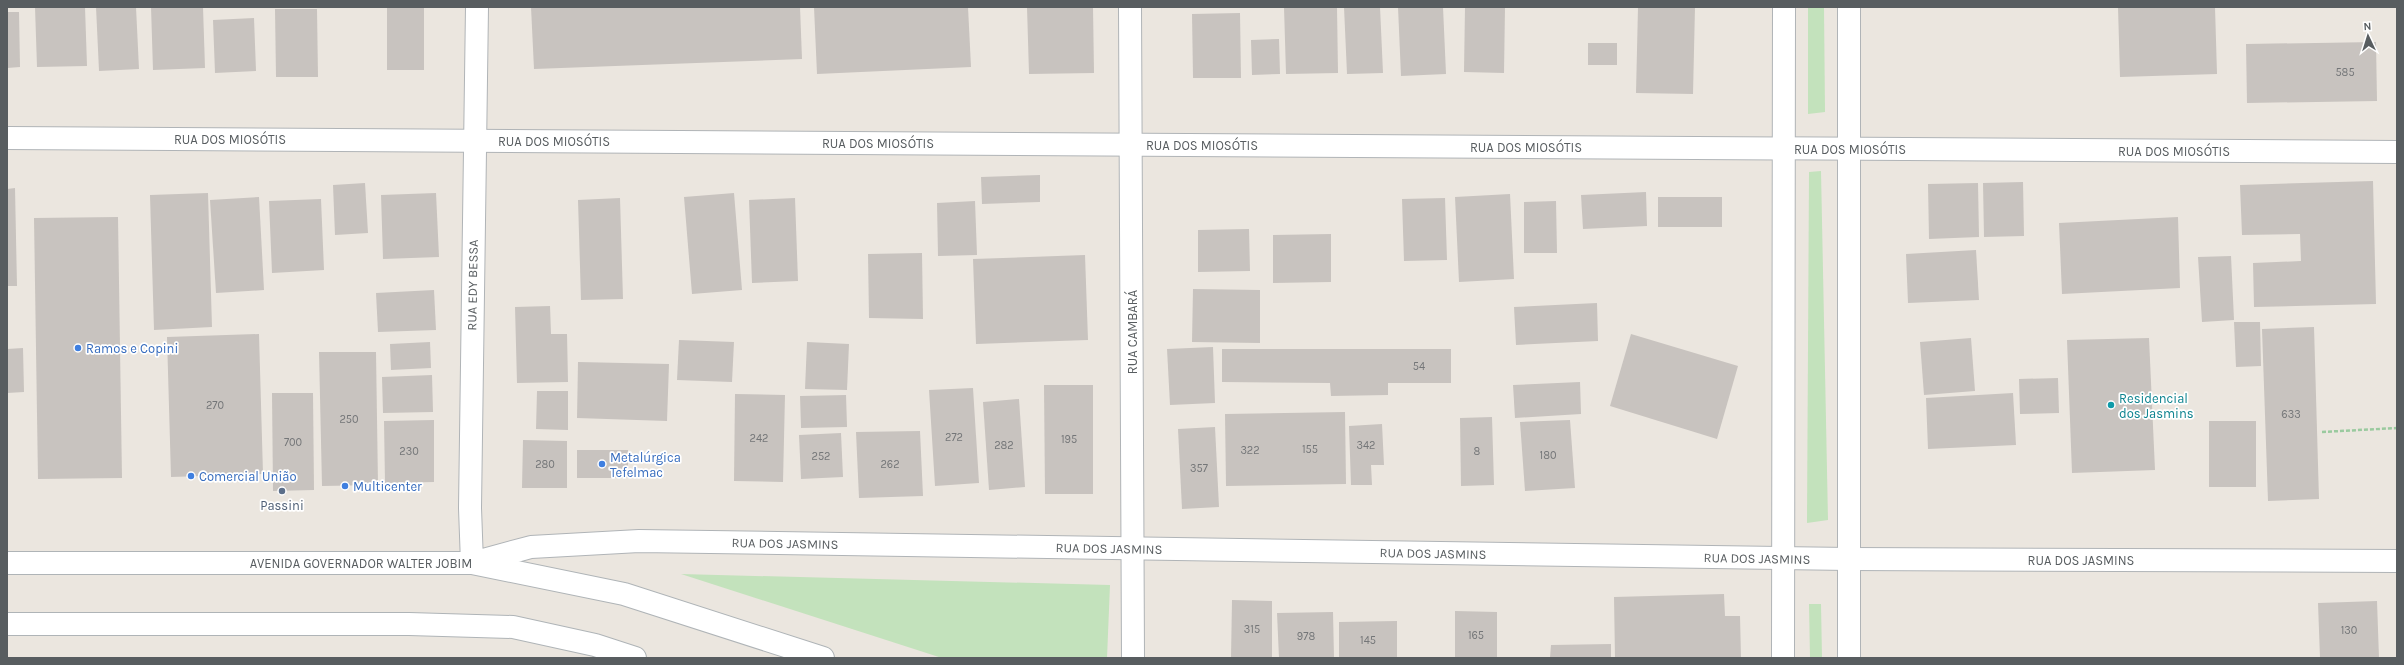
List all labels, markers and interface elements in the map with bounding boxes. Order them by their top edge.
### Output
north arrow [2348,16,2388,56]
text: N [2363,20,2372,33]
house number: 585 [2335,66,2355,79]
street label: RUA DOS MIOSÓTIS [174,131,286,147]
street label: RUA DOS MIOSÓTIS [498,133,610,149]
street label: RUA DOS MIOSÓTIS [822,135,934,151]
street label: RUA DOS MIOSÓTIS [1146,137,1258,153]
street label: RUA DOS MIOSÓTIS [1470,139,1582,155]
street label: RUA DOS MIOSÓTIS [1794,141,1906,157]
street label: RUA DOS MIOSÓTIS [2118,143,2230,159]
street label: RUA EDY BESSA [464,239,481,331]
street label: RUA CAMBARÁ [1123,289,1140,374]
place label: Ramos e Copini [86,341,178,356]
marker: Ramos e Copini [73,343,83,353]
house number: 54 [1413,360,1425,373]
place label: Residencial dos Jasmins [2119,391,2194,421]
house number: 270 [206,399,224,412]
marker: Residencial dos Jasmins [2106,400,2116,410]
house number: 633 [2281,408,2301,421]
house number: 250 [339,413,359,426]
house number: 272 [945,431,963,444]
house number: 242 [750,432,768,445]
house number: 195 [1061,433,1077,446]
house number: 700 [284,436,302,449]
house number: 282 [994,439,1014,452]
house number: 342 [1356,439,1376,452]
house number: 155 [1302,443,1318,456]
house number: 322 [1240,444,1260,457]
house number: 230 [399,445,419,458]
house number: 8 [1474,445,1481,458]
house number: 180 [1540,449,1556,462]
place label: Metalúrgica Tefelmac [610,450,681,480]
house number: 252 [812,450,830,463]
house number: 280 [535,458,555,471]
house number: 262 [880,458,900,471]
marker: Metalúrgica Tefelmac [597,459,607,469]
house number: 357 [1190,462,1208,475]
place label: Comercial União [199,469,297,484]
marker: Comercial União [186,471,196,481]
place label: Multicenter [353,479,422,494]
marker: Multicenter [340,481,350,491]
marker: Passini [277,486,287,496]
place label: Passini [260,498,304,513]
street label: RUA DOS JASMINS [731,535,839,552]
street label: RUA DOS JASMINS [1055,540,1163,557]
street label: RUA DOS JASMINS [1379,545,1487,562]
street label: RUA DOS JASMINS [1703,550,1811,567]
street label: RUA DOS JASMINS [2028,553,2134,568]
street label: AVENIDA GOVERNADOR WALTER JOBIM [250,556,472,571]
house number: 315 [1244,623,1260,636]
house number: 130 [2341,624,2357,637]
house number: 165 [1468,629,1484,642]
house number: 978 [1297,630,1315,643]
house number: 145 [1360,634,1376,647]

